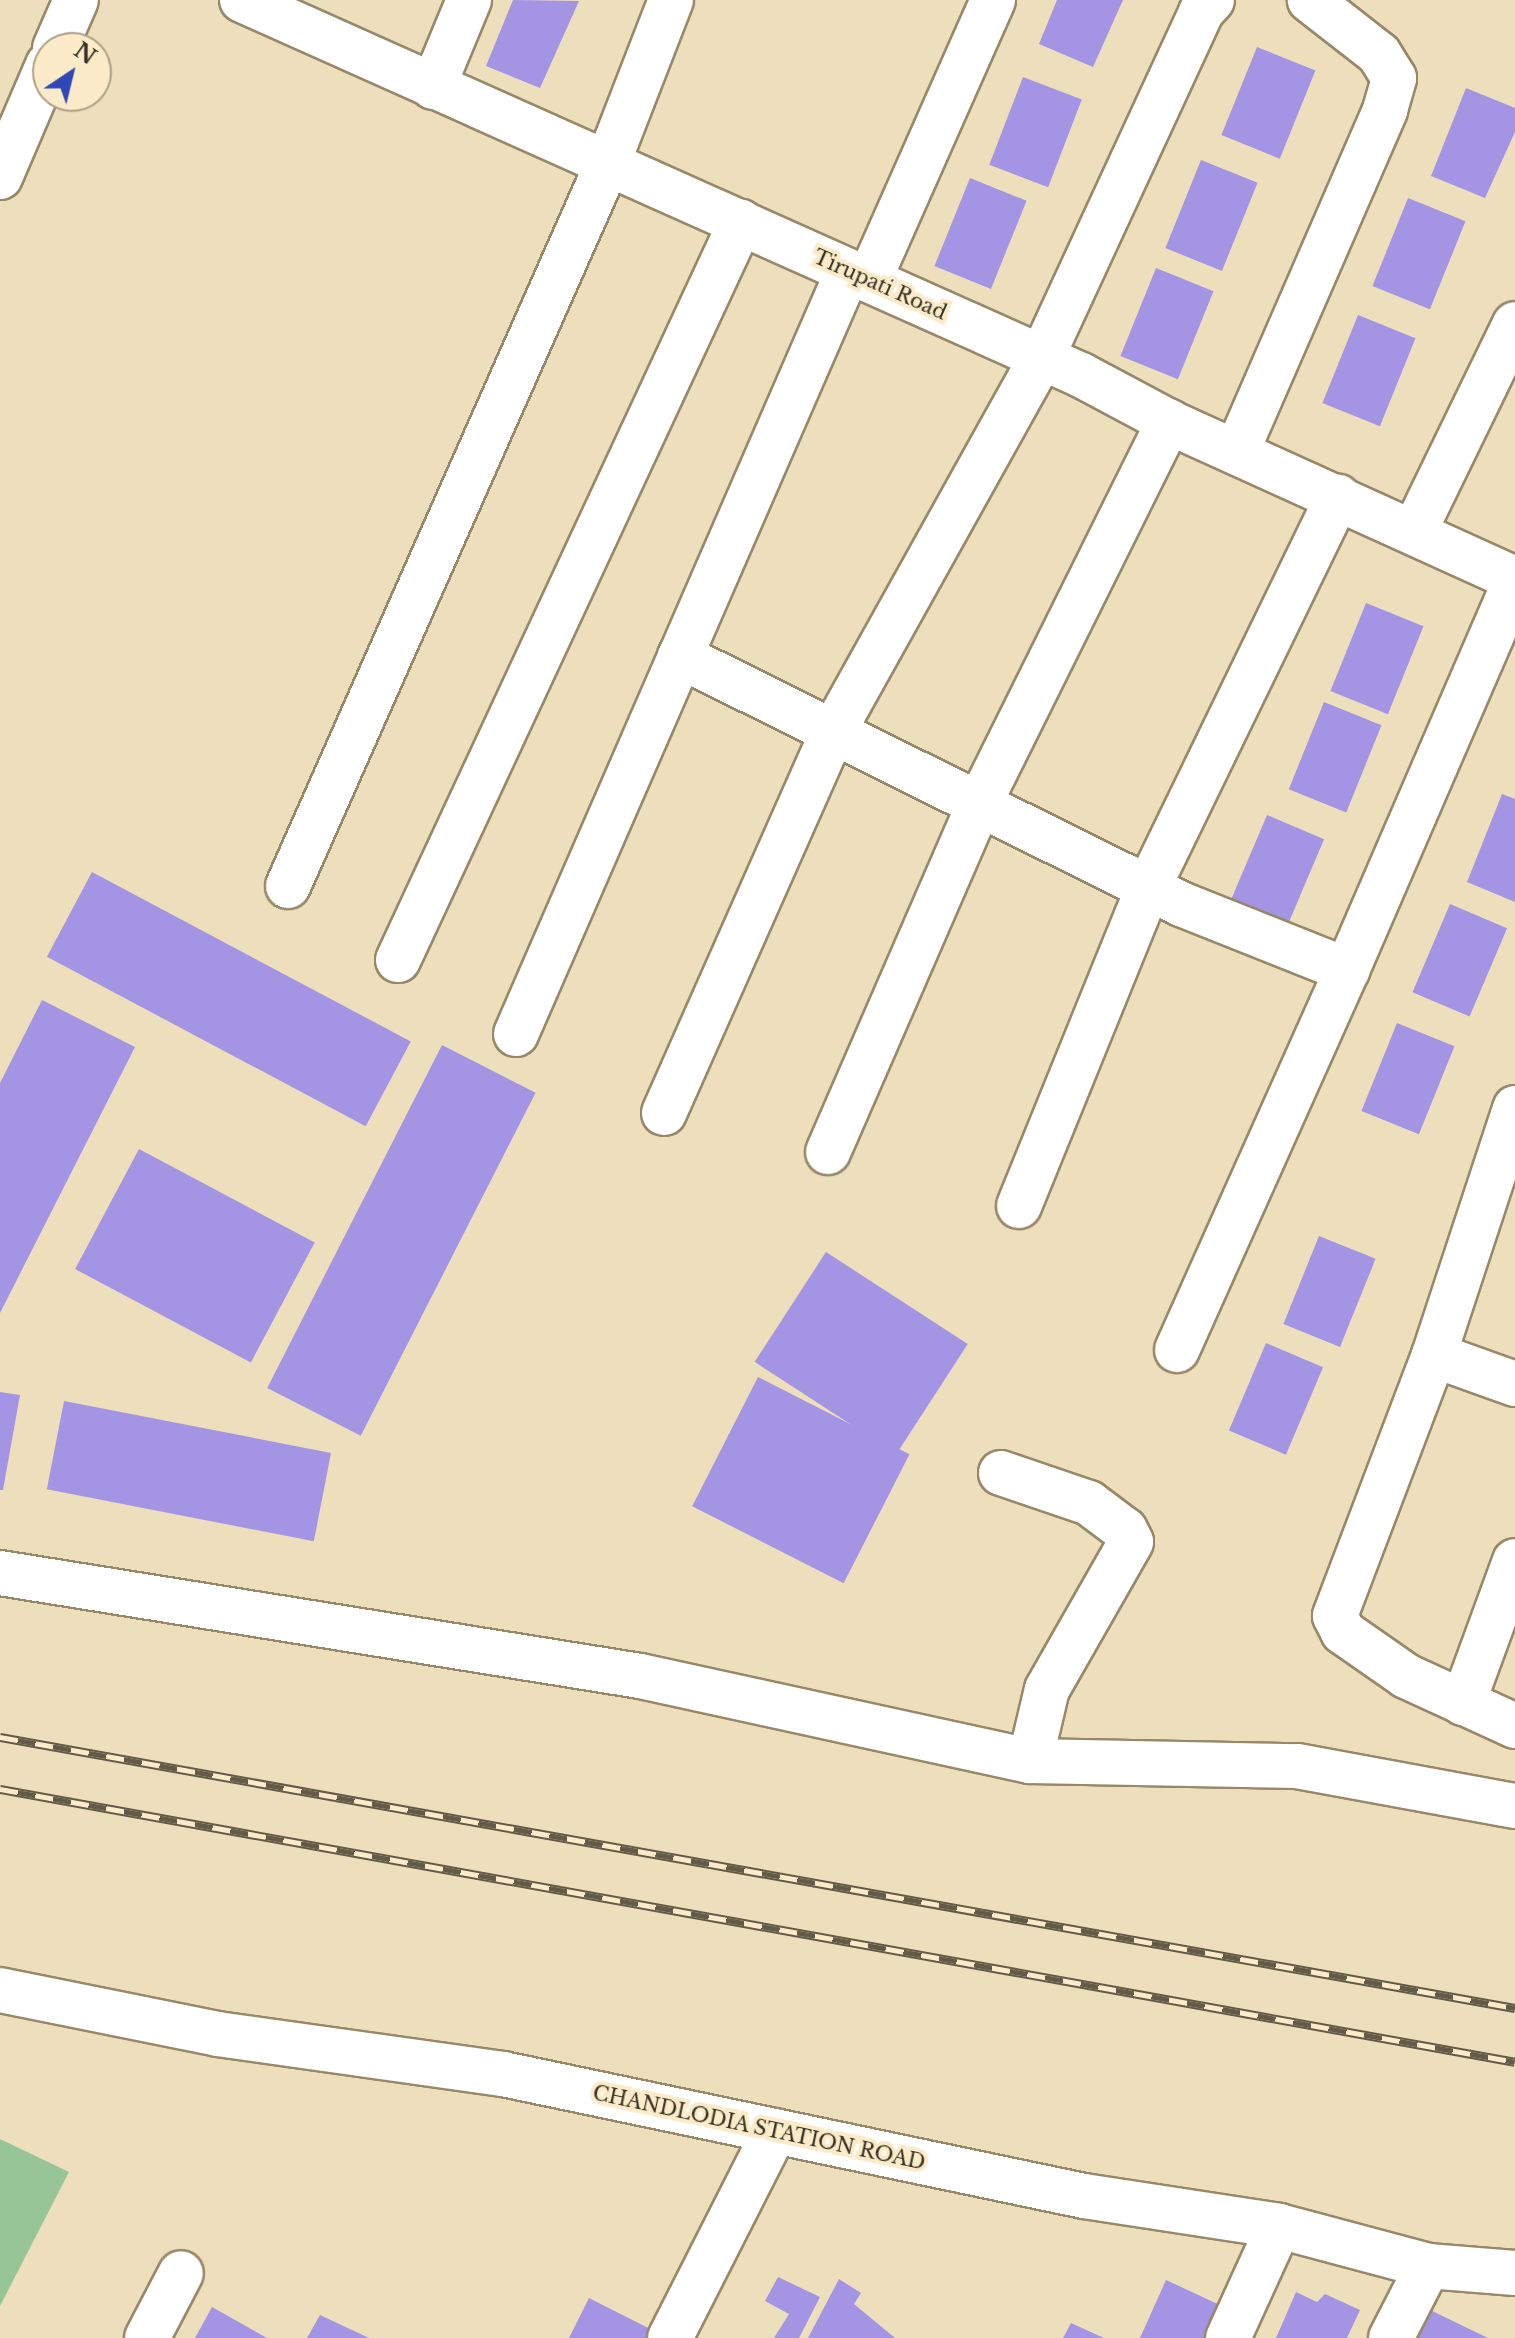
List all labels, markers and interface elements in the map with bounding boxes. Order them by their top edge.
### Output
north arrow [32,32,112,112]
text: N [69,37,101,71]
street label: Tirupati Road [810,245,950,325]
street label: CHANDLODIA STATION ROAD [590,2081,928,2175]

